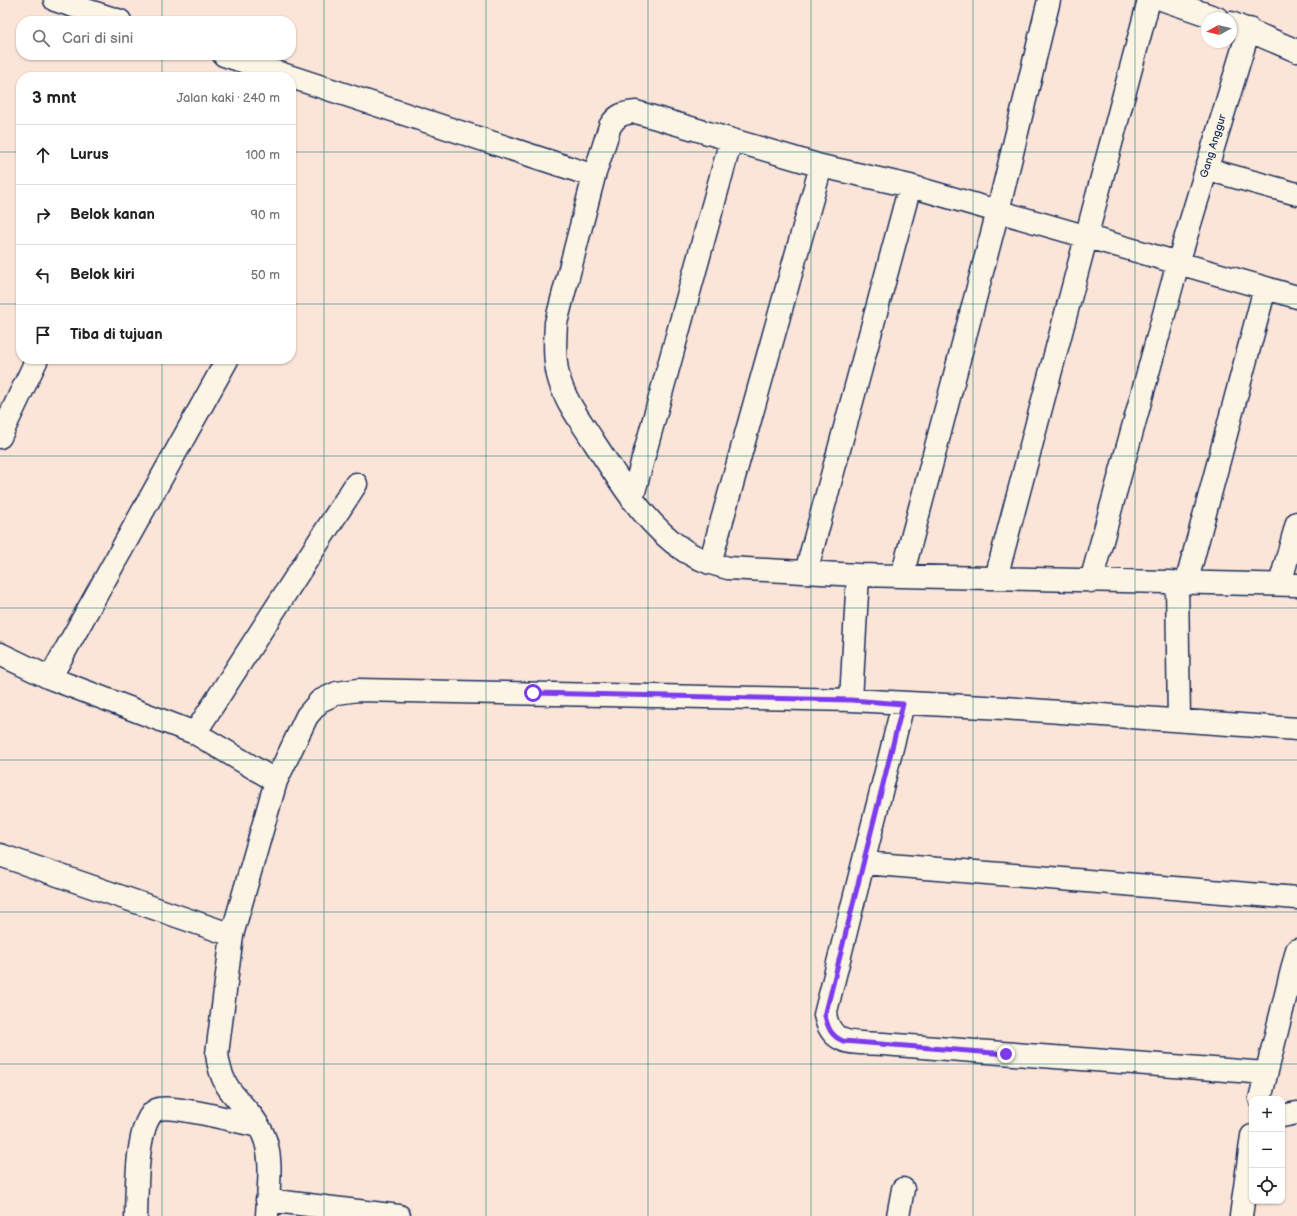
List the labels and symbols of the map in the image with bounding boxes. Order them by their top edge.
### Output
north arrow [1201,12,1237,48]
street label: Gang Anggur [1197,112,1229,179]
route start [524,684,542,702]
route end [997,1045,1015,1063]

